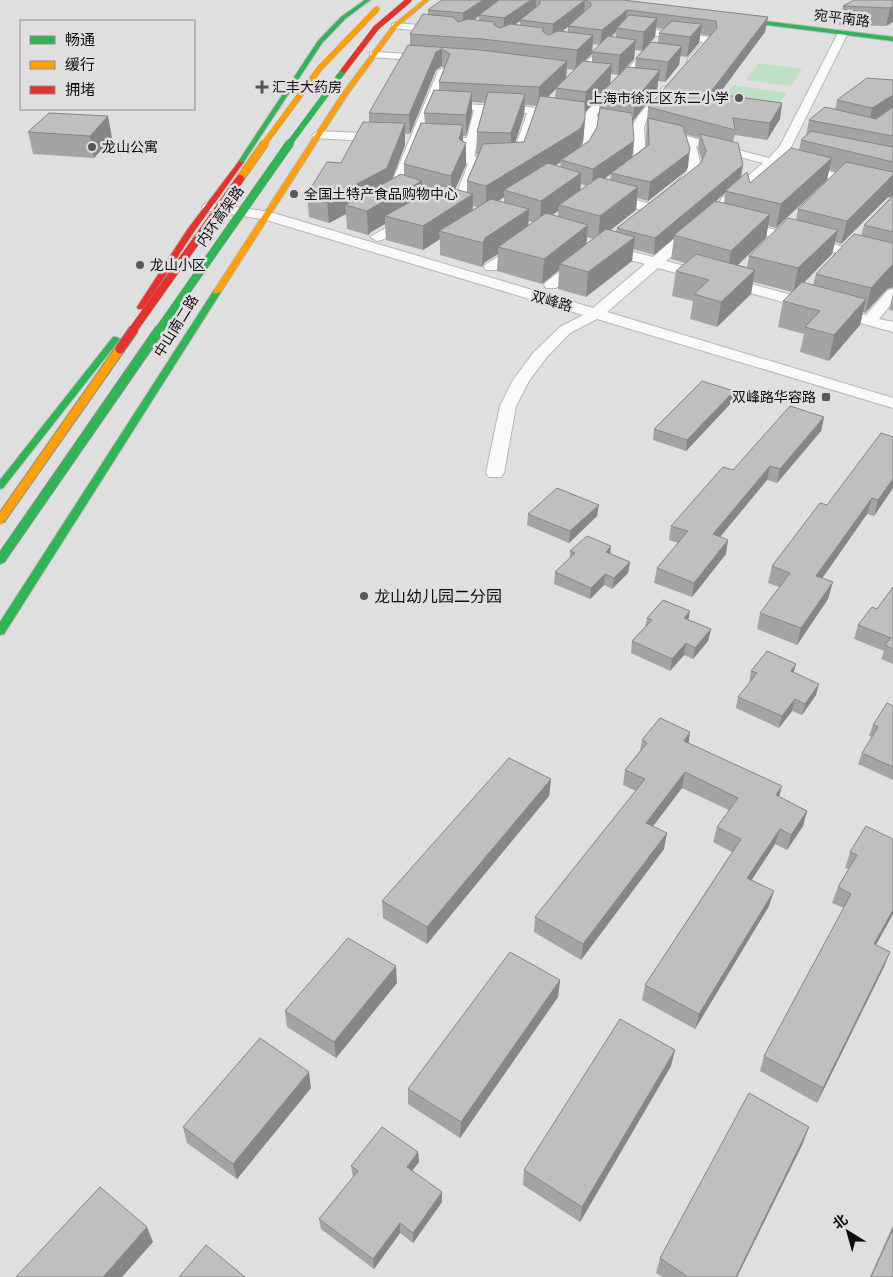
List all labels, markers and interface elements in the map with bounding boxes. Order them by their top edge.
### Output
street label: 宛平南路 [813,7,871,29]
legend [20,20,195,110]
text: 畅通 [65,31,95,48]
text: 缓行 [65,56,95,73]
place label: 汇丰大药房 [272,79,342,95]
text: 拥堵 [65,81,95,98]
marker: 汇丰大药房 [256,81,268,93]
place label: 上海市徐汇区东二小学 [589,90,729,106]
marker: 上海市徐汇区东二小学 [733,92,745,104]
place label: 龙山公寓 [102,139,158,155]
marker: 龙山公寓 [86,141,98,153]
street label: 内环高架路 [193,183,247,249]
place label: 全国土特产食品购物中心 [304,186,458,202]
marker: 全国土特产食品购物中心 [288,188,300,200]
place label: 龙山小区 [150,257,206,273]
marker: 龙山小区 [134,259,146,271]
street label: 双峰路 [530,288,574,314]
street label: 中山南二路 [151,292,201,360]
place label: 双峰路华容路 [732,389,816,405]
marker: 双峰路华容路 [820,391,832,403]
place label: 龙山幼儿园二分园 [374,587,502,606]
marker: 龙山幼儿园二分园 [358,590,370,602]
north arrow [823,1207,873,1257]
text: 北 [830,1211,851,1232]

